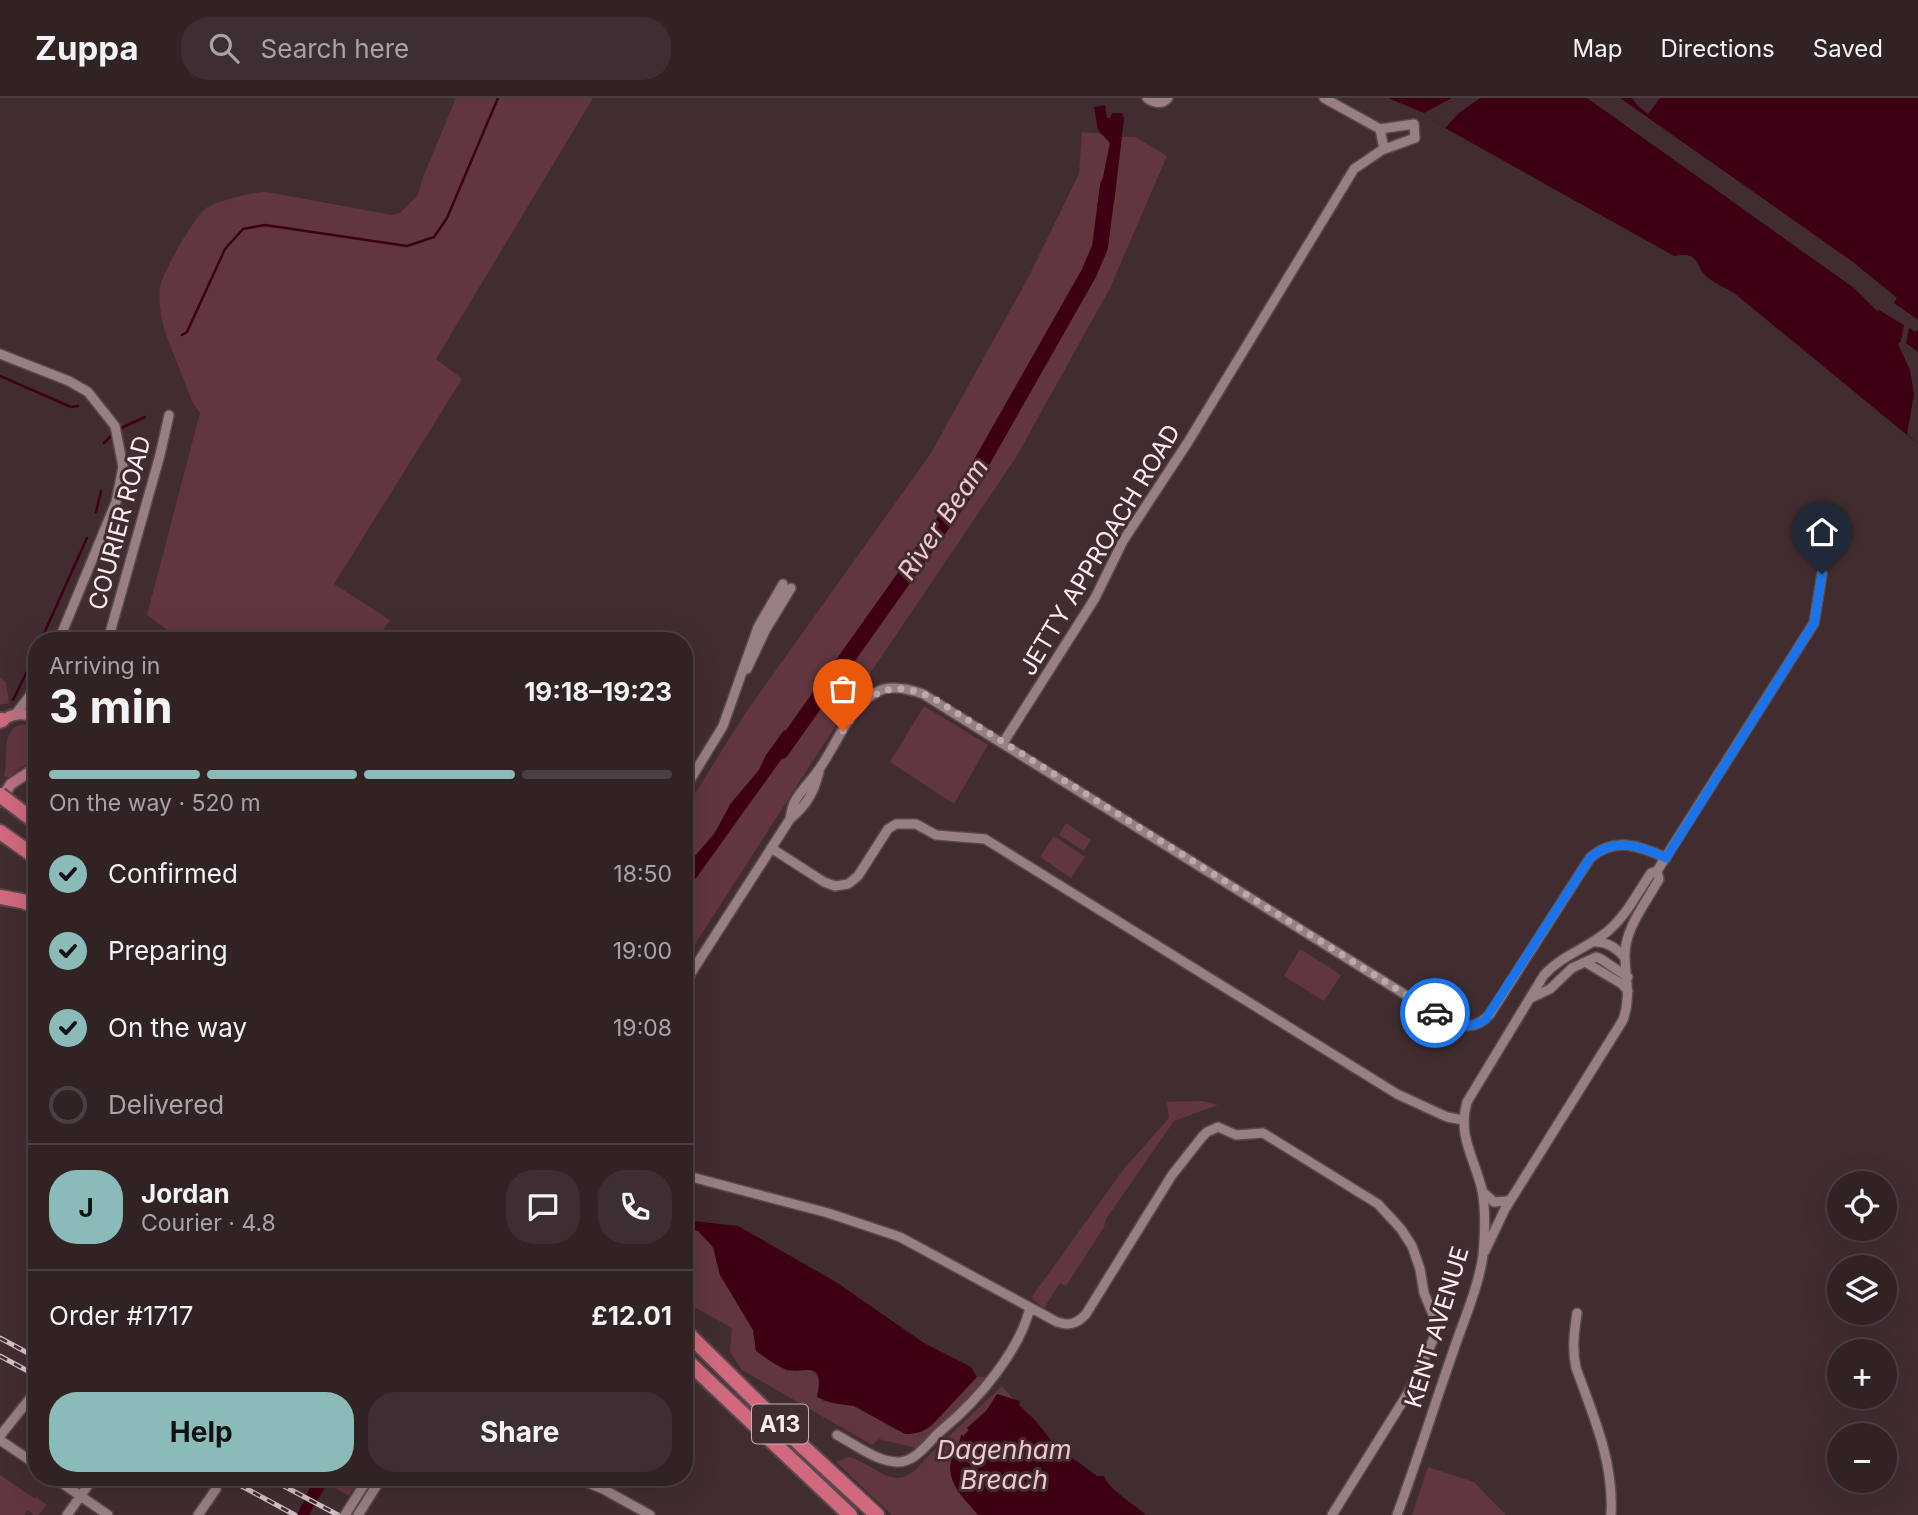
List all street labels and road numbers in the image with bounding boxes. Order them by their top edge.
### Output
street label: JETTY APPROACH ROAD [1013,419,1186,680]
street label: COURIER ROAD [82,433,157,613]
street label: KENT AVENUE [1398,1243,1475,1411]
road number: A13 [752,1404,808,1443]

